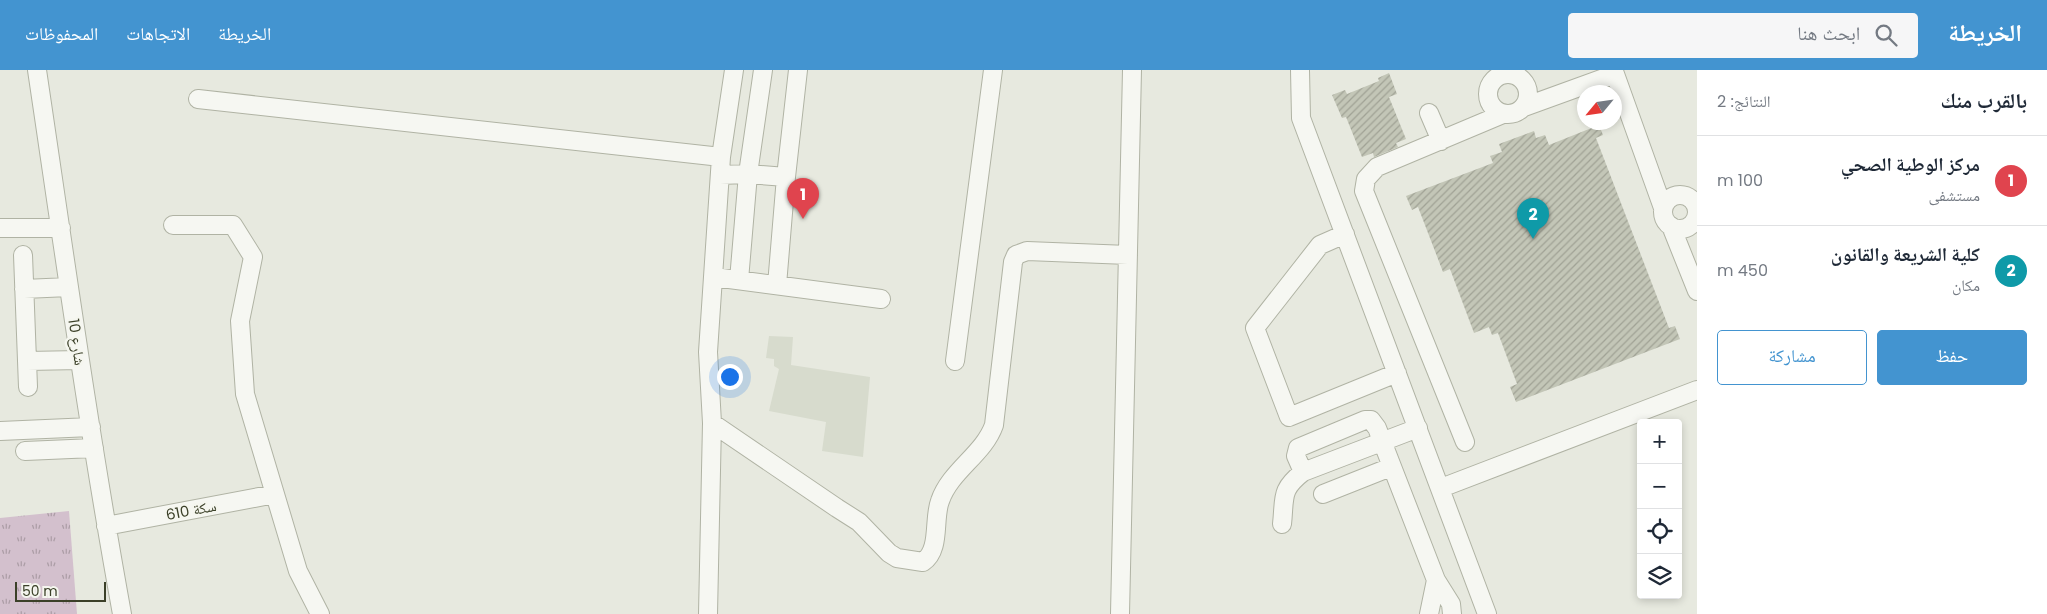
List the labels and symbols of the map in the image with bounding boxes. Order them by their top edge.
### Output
north arrow [1577,85,1622,130]
pin: 1 [787,178,819,219]
pin: 2 [1517,198,1549,239]
street label: شارع 10 [63,317,91,367]
your location [717,364,743,390]
street label: سكة 610 [164,495,218,525]
scale bar [15,579,106,602]

